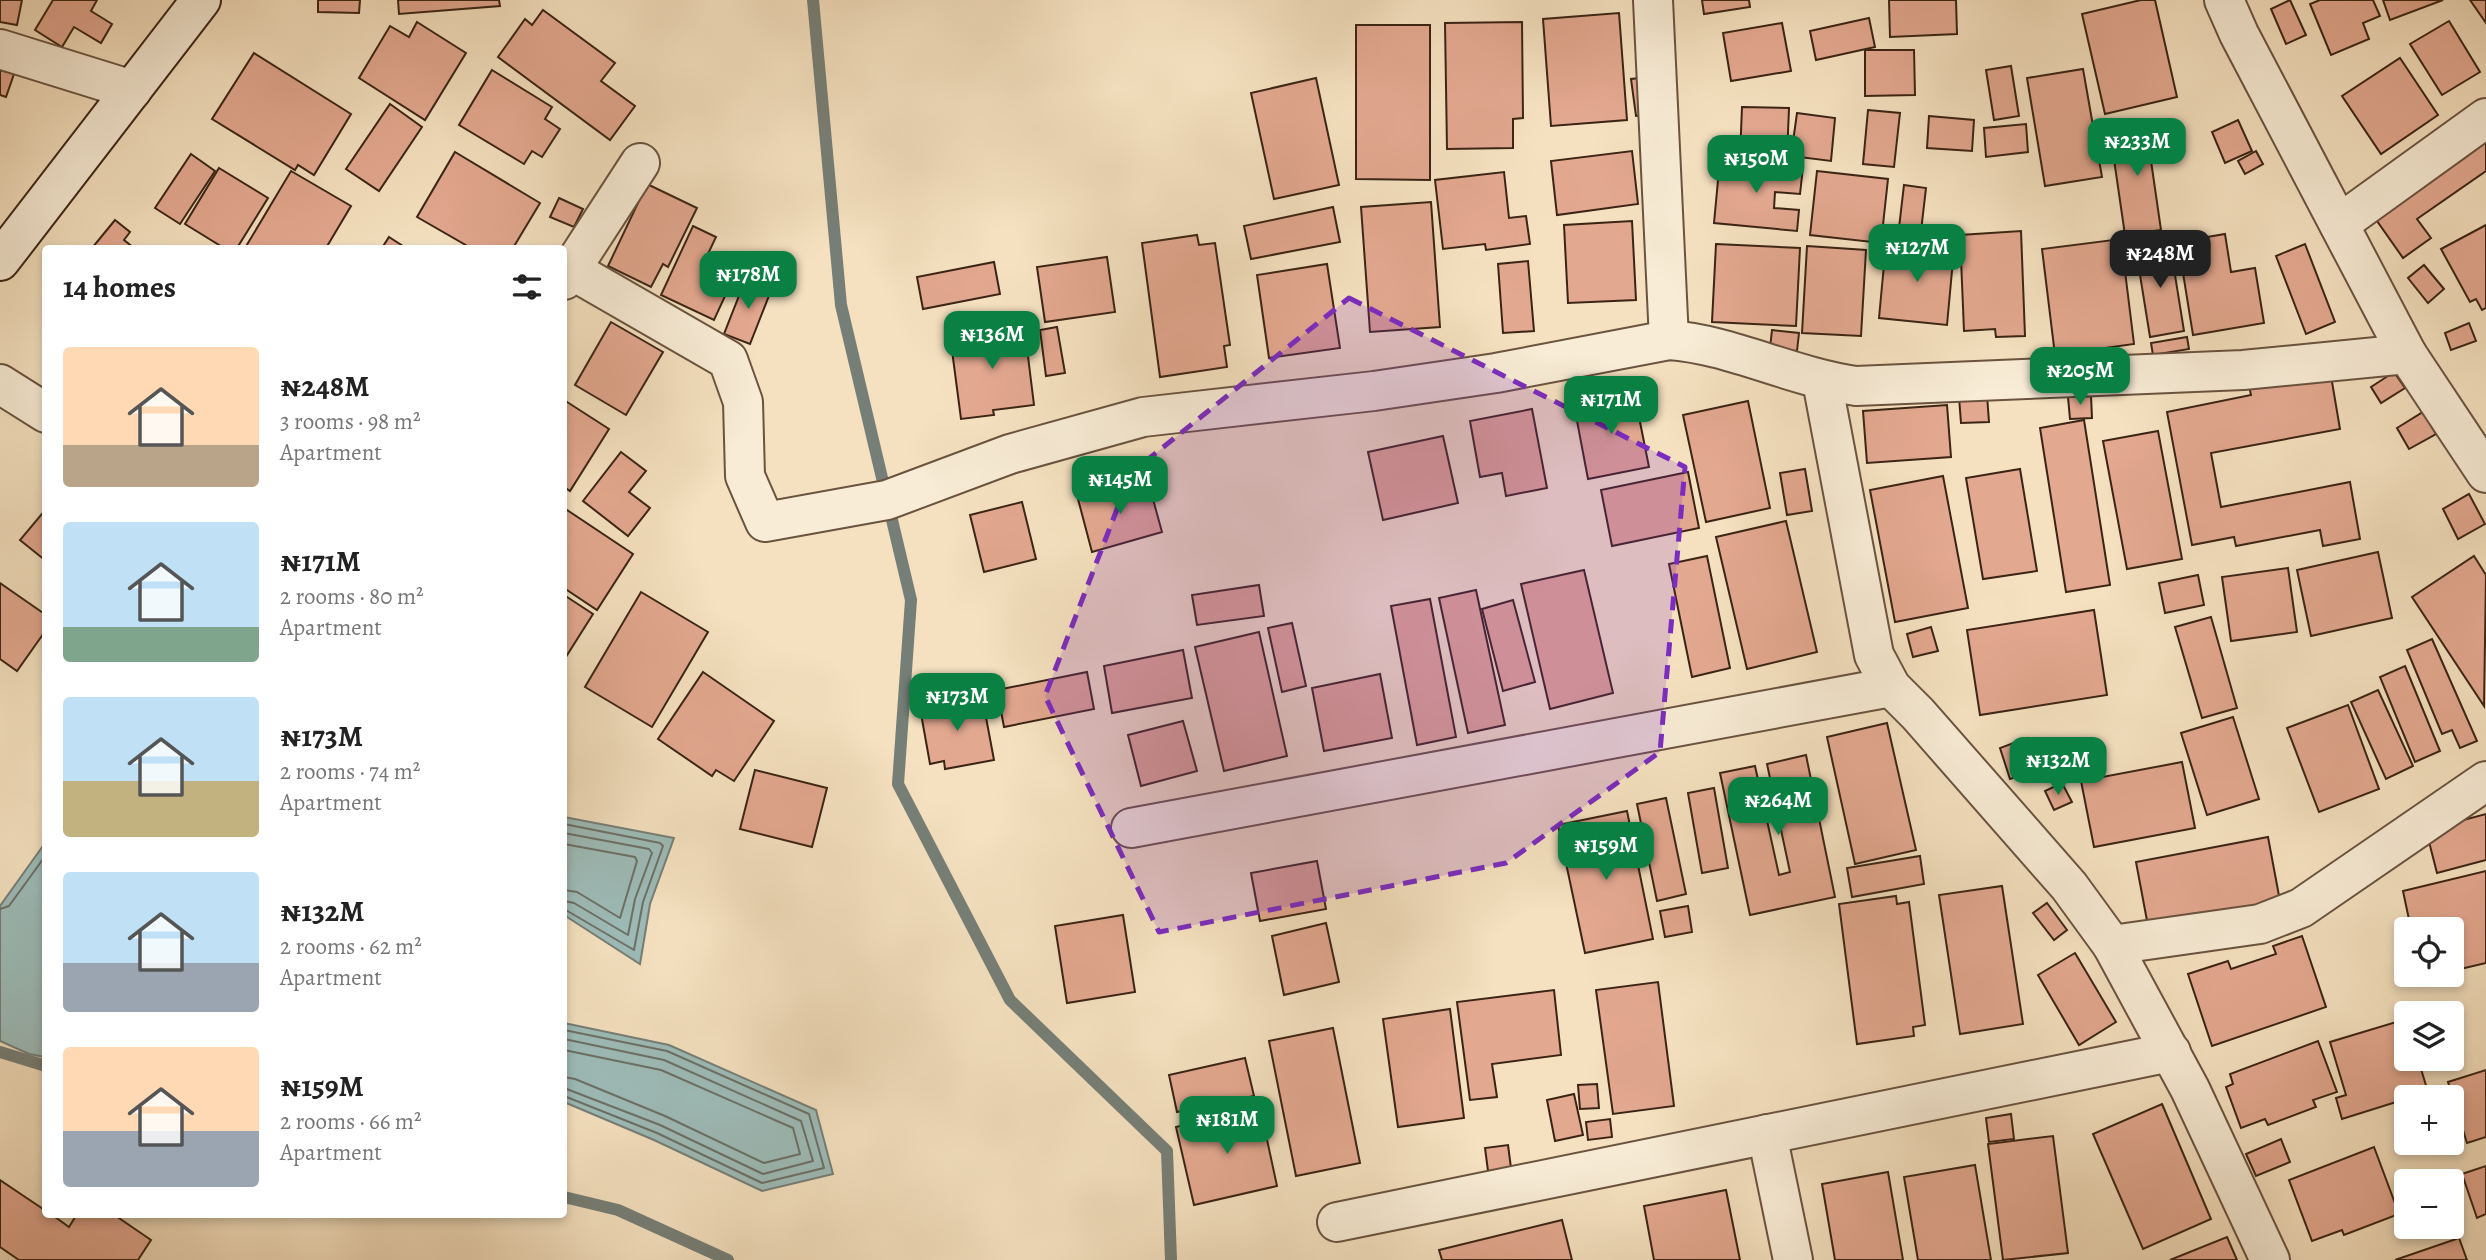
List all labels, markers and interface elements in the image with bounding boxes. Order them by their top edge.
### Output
pin: ₦233M [2088,118,2186,178]
text: ₦233M [2104,125,2170,156]
pin: ₦150M [1707,136,1805,195]
text: ₦150M [1723,142,1789,173]
pin: ₦127M [1868,224,1966,284]
pin: ₦248M [2111,230,2209,290]
text: ₦127M [1885,231,1949,262]
text: ₦248M [2126,237,2194,268]
pin: ₦178M [699,252,797,311]
text: ₦178M [716,258,780,289]
text: 14 homes [63,267,176,307]
icon: filters [508,268,546,306]
pin: ₦136M [943,312,1041,371]
text: ₦136M [960,318,1024,349]
pin: ₦205M [2031,348,2129,407]
text: ₦205M [2046,354,2114,385]
text: ₦248M [280,366,369,406]
icon: home [119,375,203,459]
pin: ₦171M [1562,376,1660,436]
text: ₦171M [1580,383,1642,414]
text: 3 rooms · 98 m² [280,406,421,437]
text: Apartment [280,437,382,468]
pin: ₦145M [1071,456,1169,516]
text: ₦145M [1088,463,1152,494]
text: ₦171M [280,541,361,581]
icon: home [119,550,203,634]
text: 2 rooms · 80 m² [280,581,424,612]
text: Apartment [280,612,382,643]
pin: ₦173M [908,674,1006,733]
text: ₦173M [925,680,989,711]
text: ₦173M [280,716,363,756]
icon: home [119,725,203,809]
pin: ₦132M [2009,738,2107,797]
text: ₦132M [2026,744,2090,775]
text: 2 rooms · 74 m² [280,756,420,787]
pin: ₦264M [1729,778,1827,837]
text: ₦264M [1744,784,1812,815]
text: Apartment [280,787,382,818]
pin: ₦159M [1557,822,1655,882]
text: ₦159M [1574,829,1638,860]
text: ₦132M [280,891,365,931]
icon: home [119,900,203,984]
map controls [2394,917,2464,1239]
button: locate [2394,917,2464,987]
text: 2 rooms · 62 m² [280,931,422,962]
text: Apartment [280,962,382,993]
button: layers [2394,1001,2464,1071]
text: ₦159M [280,1066,364,1106]
icon: home [119,1075,203,1159]
button: + [2394,1085,2464,1155]
pin: ₦181M [1178,1096,1276,1156]
text: ₦181M [1195,1103,1259,1134]
text: 2 rooms · 66 m² [280,1106,422,1137]
text: Apartment [280,1137,382,1168]
button: − [2394,1169,2464,1239]

